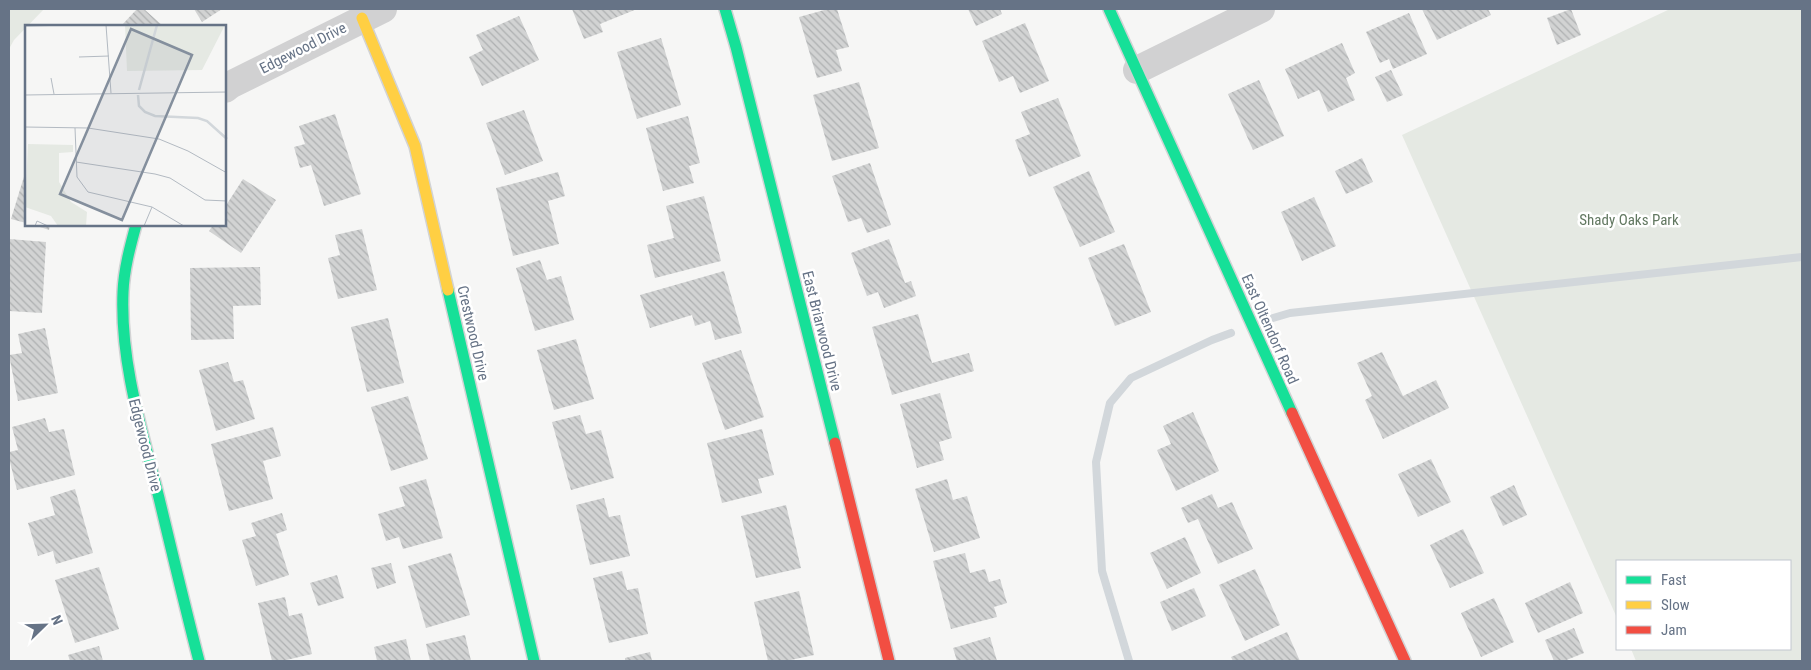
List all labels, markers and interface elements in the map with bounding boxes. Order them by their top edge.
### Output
street label: Edgewood Drive [257,18,349,78]
inset map [25,25,226,226]
park label: Shady Oaks Park [1579,211,1679,229]
street label: East Briarwood Drive [798,269,846,393]
street label: East Oltendorf Road [1238,271,1302,387]
street label: Crestwood Drive [453,284,493,382]
street label: Edgewood Drive [125,397,165,493]
legend [1616,560,1791,650]
text: Fast [1661,571,1686,589]
text: Slow [1661,596,1690,614]
north arrow [20,600,70,650]
text: N [48,613,66,627]
text: Jam [1661,621,1687,639]

